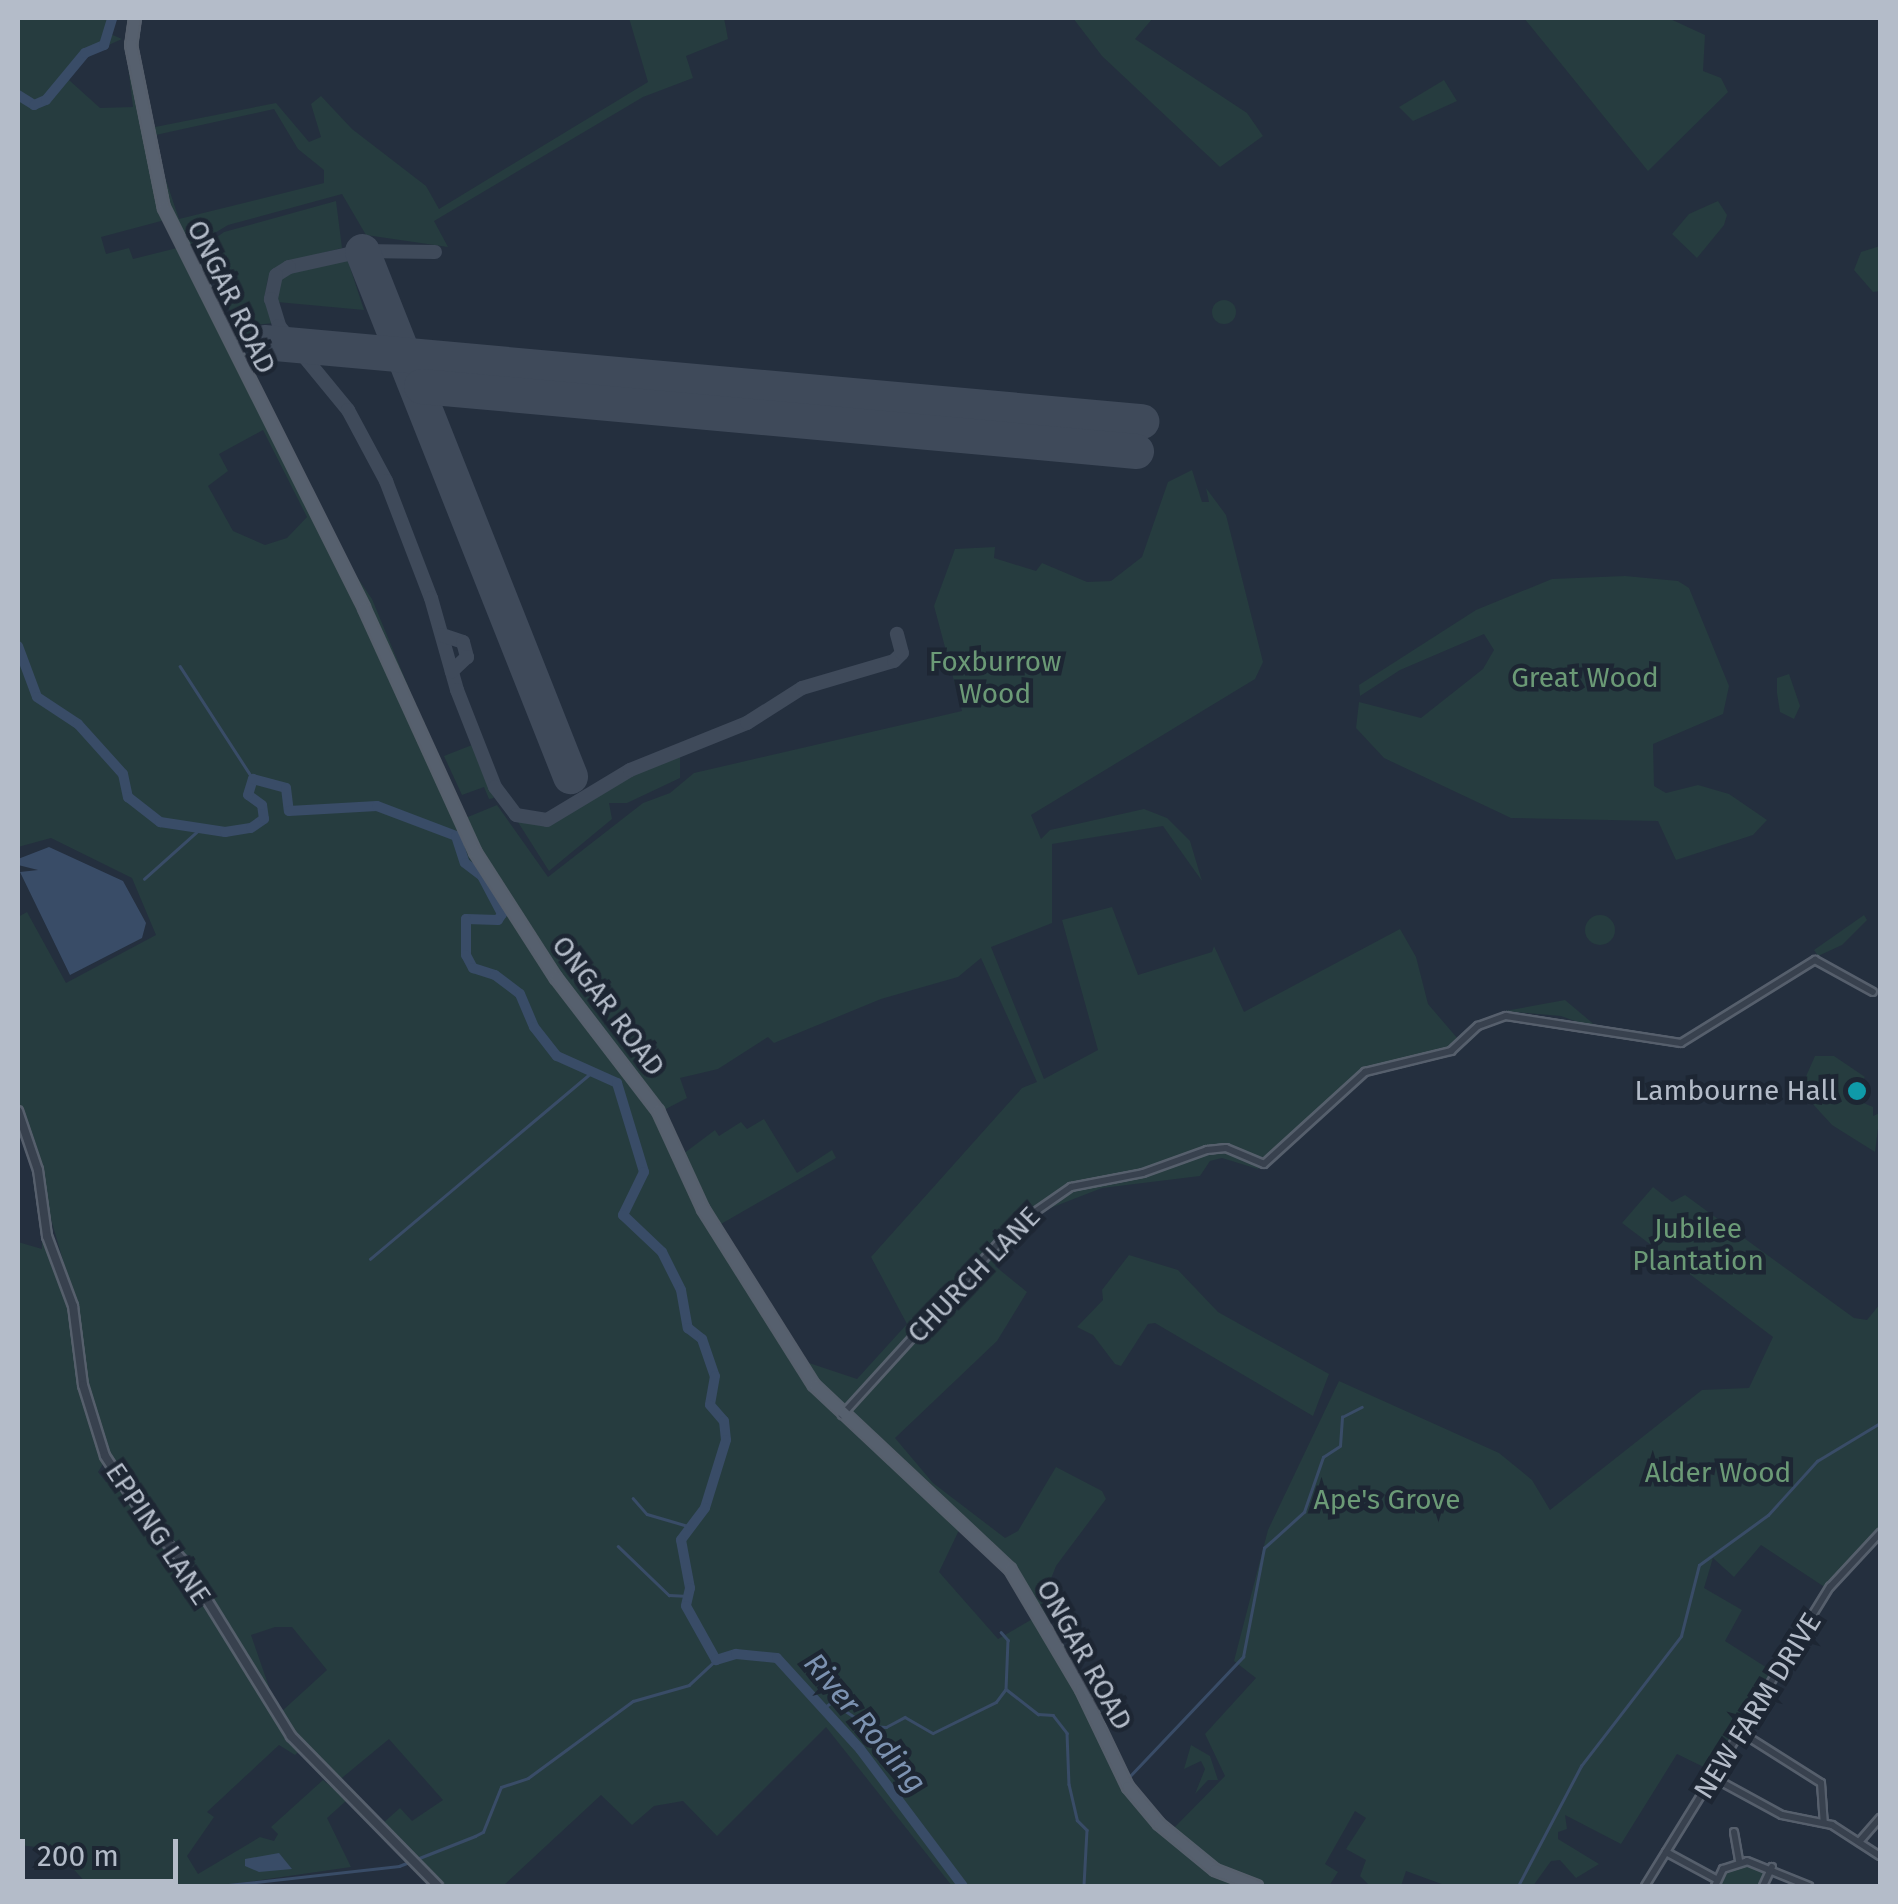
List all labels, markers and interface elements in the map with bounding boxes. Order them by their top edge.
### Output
street label: ONGAR ROAD [179,215,283,379]
park label: Foxburrow Wood [929,645,1061,711]
park label: Great Wood [1511,661,1659,695]
street label: ONGAR ROAD [545,929,671,1083]
place label: Lambourne Hall [1635,1074,1837,1108]
marker: Lambourne Hall [1846,1080,1868,1102]
street label: CHURCH LANE [901,1200,1047,1350]
park label: Jubilee Plantation [1632,1212,1764,1278]
park label: Alder Wood [1645,1456,1791,1490]
street label: EPPING LANE [98,1457,218,1611]
park label: Ape's Grove [1314,1483,1460,1517]
street label: ONGAR ROAD [1029,1574,1139,1736]
street label: NEW FARM DRIVE [1687,1607,1829,1805]
water label: River Roding [796,1646,934,1800]
scale bar [25,1819,182,1881]
text: 200 m [37,1838,119,1874]

